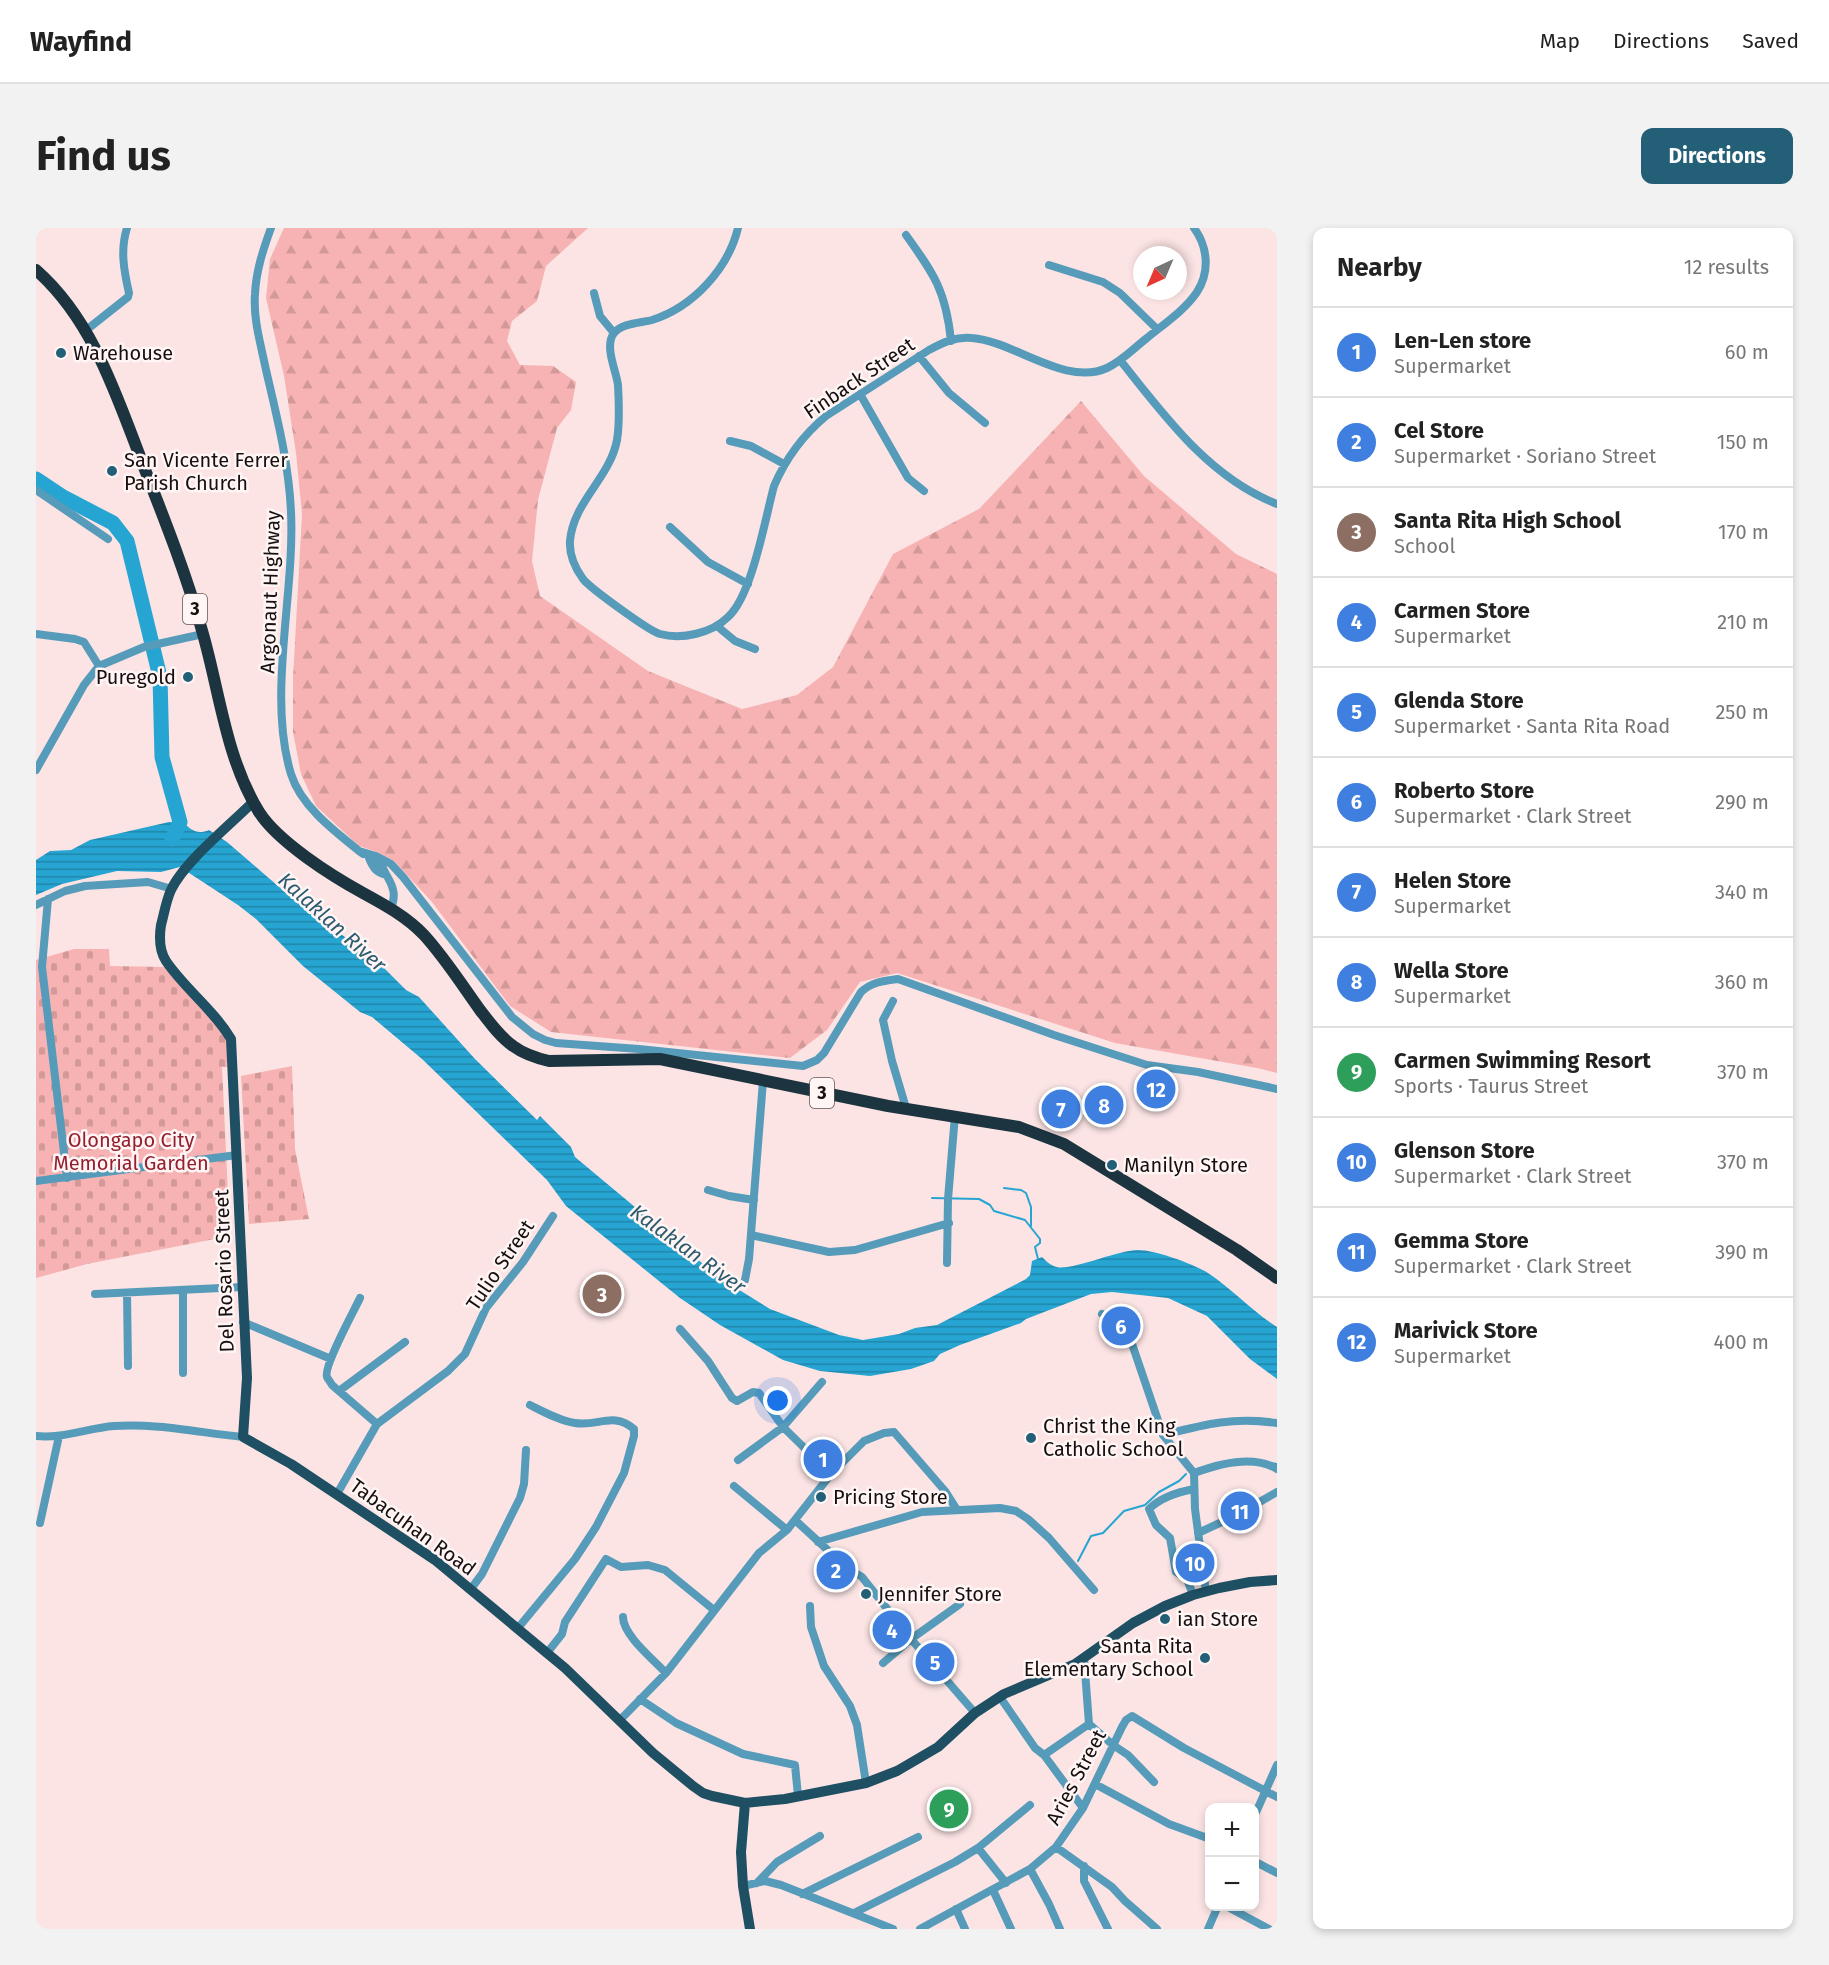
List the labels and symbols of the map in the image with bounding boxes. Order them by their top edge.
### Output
north arrow [1133,246,1187,300]
street label: Finback Street [799,332,920,424]
place label: Warehouse [73,341,173,365]
marker: Warehouse [54,346,68,360]
place label: San Vicente Ferrer Parish Church [124,448,288,495]
marker: San Vicente Ferrer Parish Church [105,464,119,478]
street label: Argonaut Highway [255,510,285,674]
road number: 3 [183,594,207,624]
place label: Puregold [96,665,176,689]
marker: Puregold [181,670,195,684]
water label: Kalaklan River [273,867,392,978]
pin: 12 [1136,1066,1176,1112]
road number: 3 [810,1078,834,1108]
pin: 8 [1084,1082,1124,1128]
pin: 7 [1042,1086,1080,1132]
park label: Olongapo City Memorial Garden [53,1128,209,1175]
place label: Manilyn Store [1124,1153,1248,1177]
marker: Manilyn Store [1105,1158,1119,1172]
street label: Del Rosario Street [209,1188,239,1353]
water label: Kalaklan River [625,1198,752,1300]
street label: Tulio Street [461,1215,539,1315]
pin: 3 [582,1272,622,1316]
pin: 6 [1102,1304,1140,1348]
your location [763,1386,792,1415]
place label: Christ the King Catholic School [1043,1414,1183,1461]
marker: Christ the King Catholic School [1024,1431,1038,1445]
pin: 1 [804,1436,842,1482]
street label: Tabacuhan Road [345,1473,481,1581]
place label: Pricing Store [833,1485,948,1509]
pin: 11 [1220,1488,1260,1534]
marker: Pricing Store [814,1490,828,1504]
pin: 10 [1176,1540,1214,1586]
pin: 2 [816,1548,856,1592]
place label: Jennifer Store [878,1582,1002,1606]
marker: Jennifer Store [859,1587,873,1601]
place label: ian Store [1177,1607,1258,1631]
pin: 4 [872,1608,912,1652]
marker: ian Store [1158,1612,1172,1626]
place label: Santa Rita Elementary School [1024,1634,1193,1681]
pin: 5 [916,1640,954,1684]
marker: Santa Rita Elementary School [1198,1651,1212,1665]
street label: Aries Street [1041,1724,1112,1829]
pin: 9 [930,1786,968,1832]

